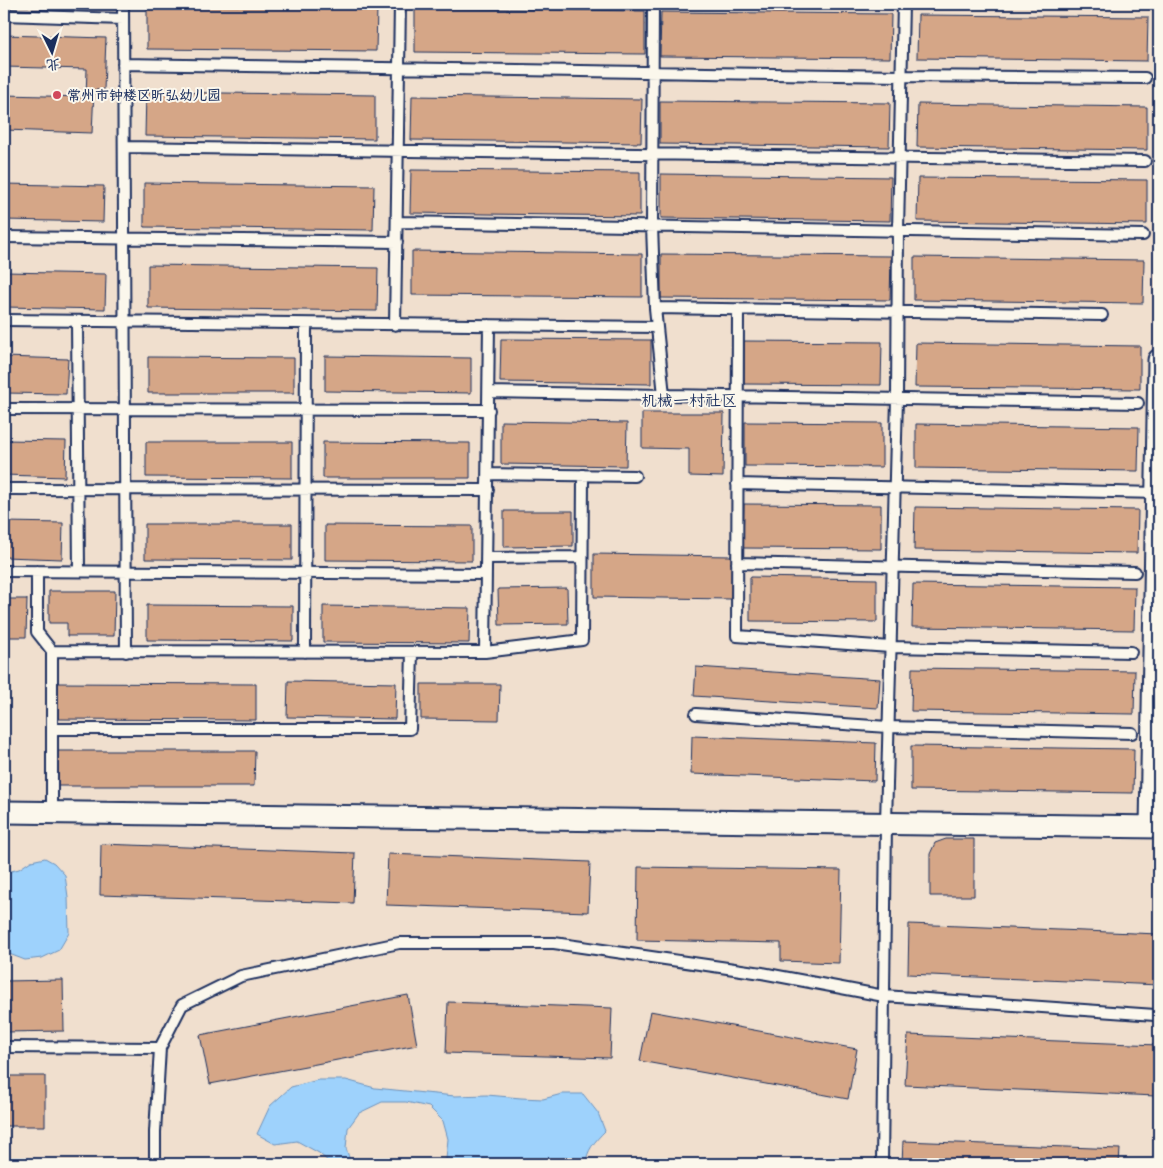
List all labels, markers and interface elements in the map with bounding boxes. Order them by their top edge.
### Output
north arrow [28,28,78,78]
text: 北 [45,55,61,75]
place label: 常州市钟楼区昕弘幼儿园 [67,86,221,104]
marker: 常州市钟楼区昕弘幼儿园 [51,89,63,101]
district label: 机械一村社区 [641,390,737,411]

